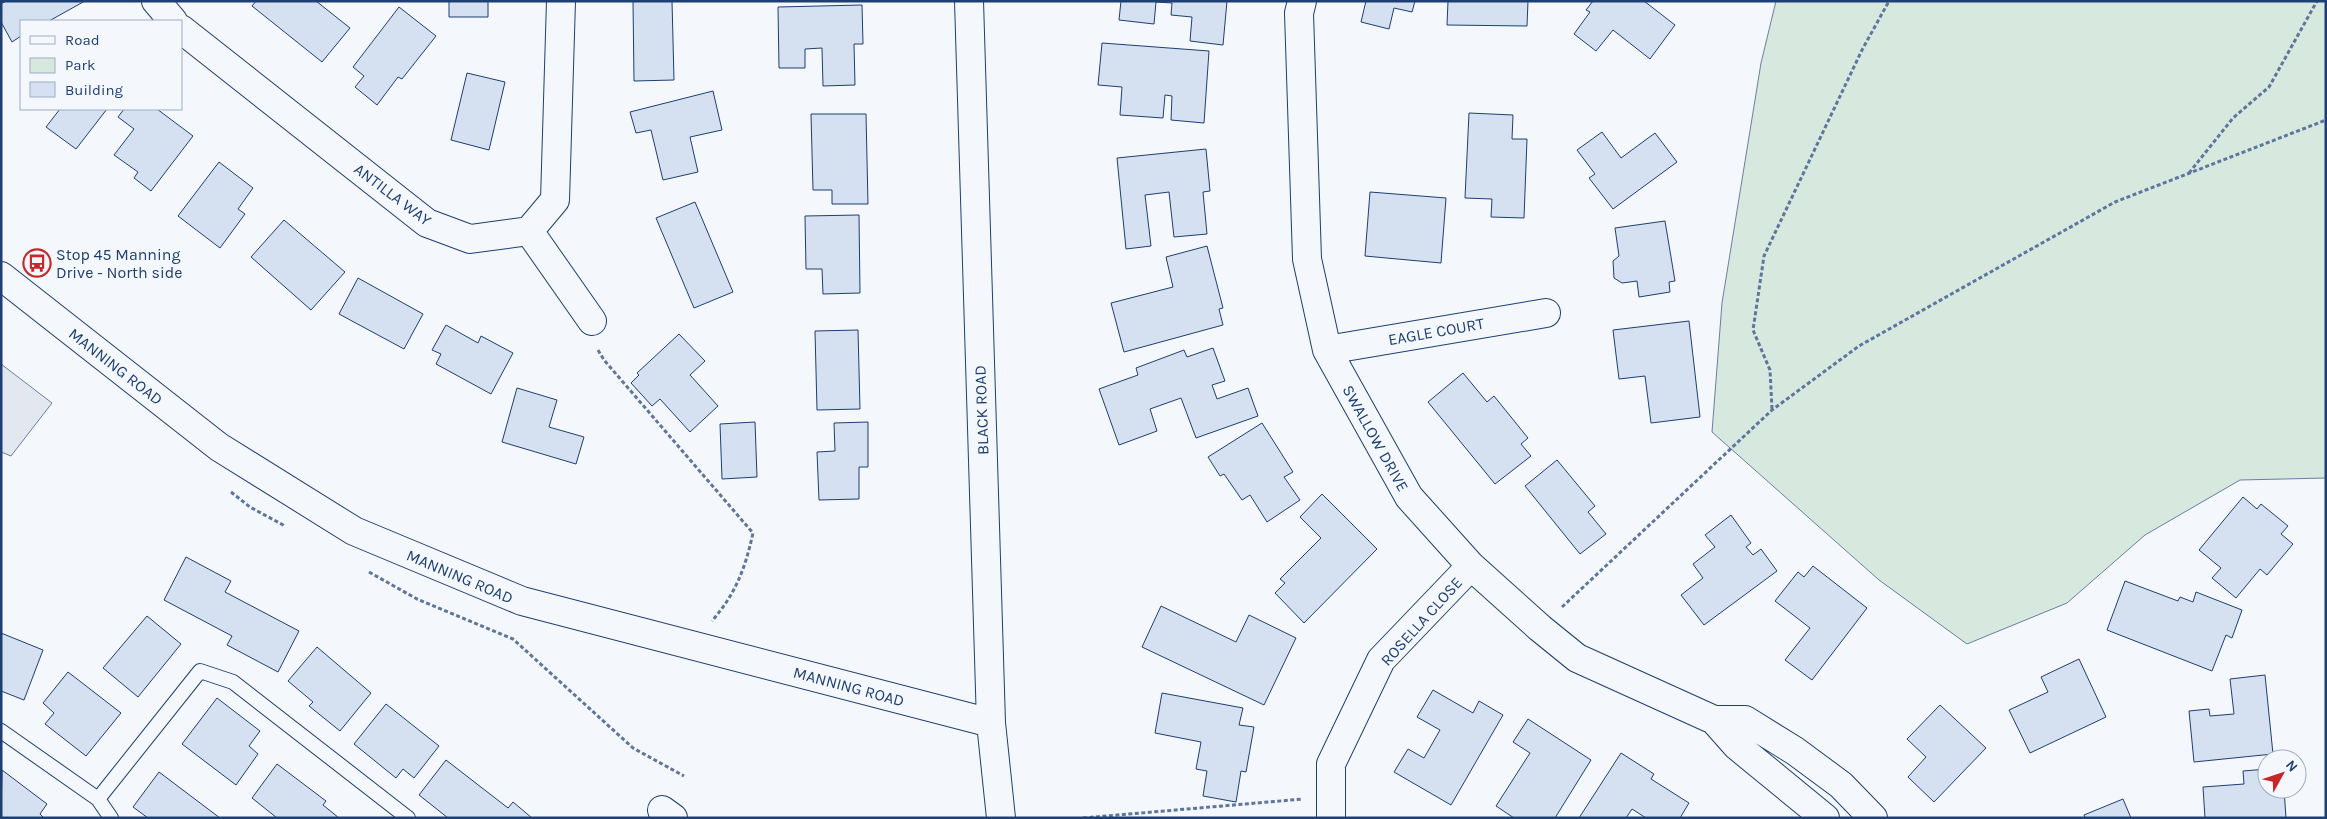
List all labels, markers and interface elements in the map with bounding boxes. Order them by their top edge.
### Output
legend [20,20,182,110]
text: Road [65,31,100,49]
text: Park [65,56,95,74]
text: Building [65,81,123,99]
street label: ANTILLA WAY [350,159,435,230]
place label: Stop 45 Manning Drive - North side [56,245,182,282]
bus stop icon: Stop 45 Manning Drive - North side [22,248,52,278]
street label: EAGLE COURT [1387,314,1486,349]
street label: MANNING ROAD [65,324,166,409]
street label: BLACK ROAD [970,365,993,455]
street label: SWALLOW DRIVE [1338,382,1413,495]
street label: MANNING ROAD [404,545,516,607]
street label: ROSELLA CLOSE [1376,573,1466,670]
street label: MANNING ROAD [791,663,906,710]
north arrow [2257,749,2307,799]
text: N [2282,757,2301,775]

